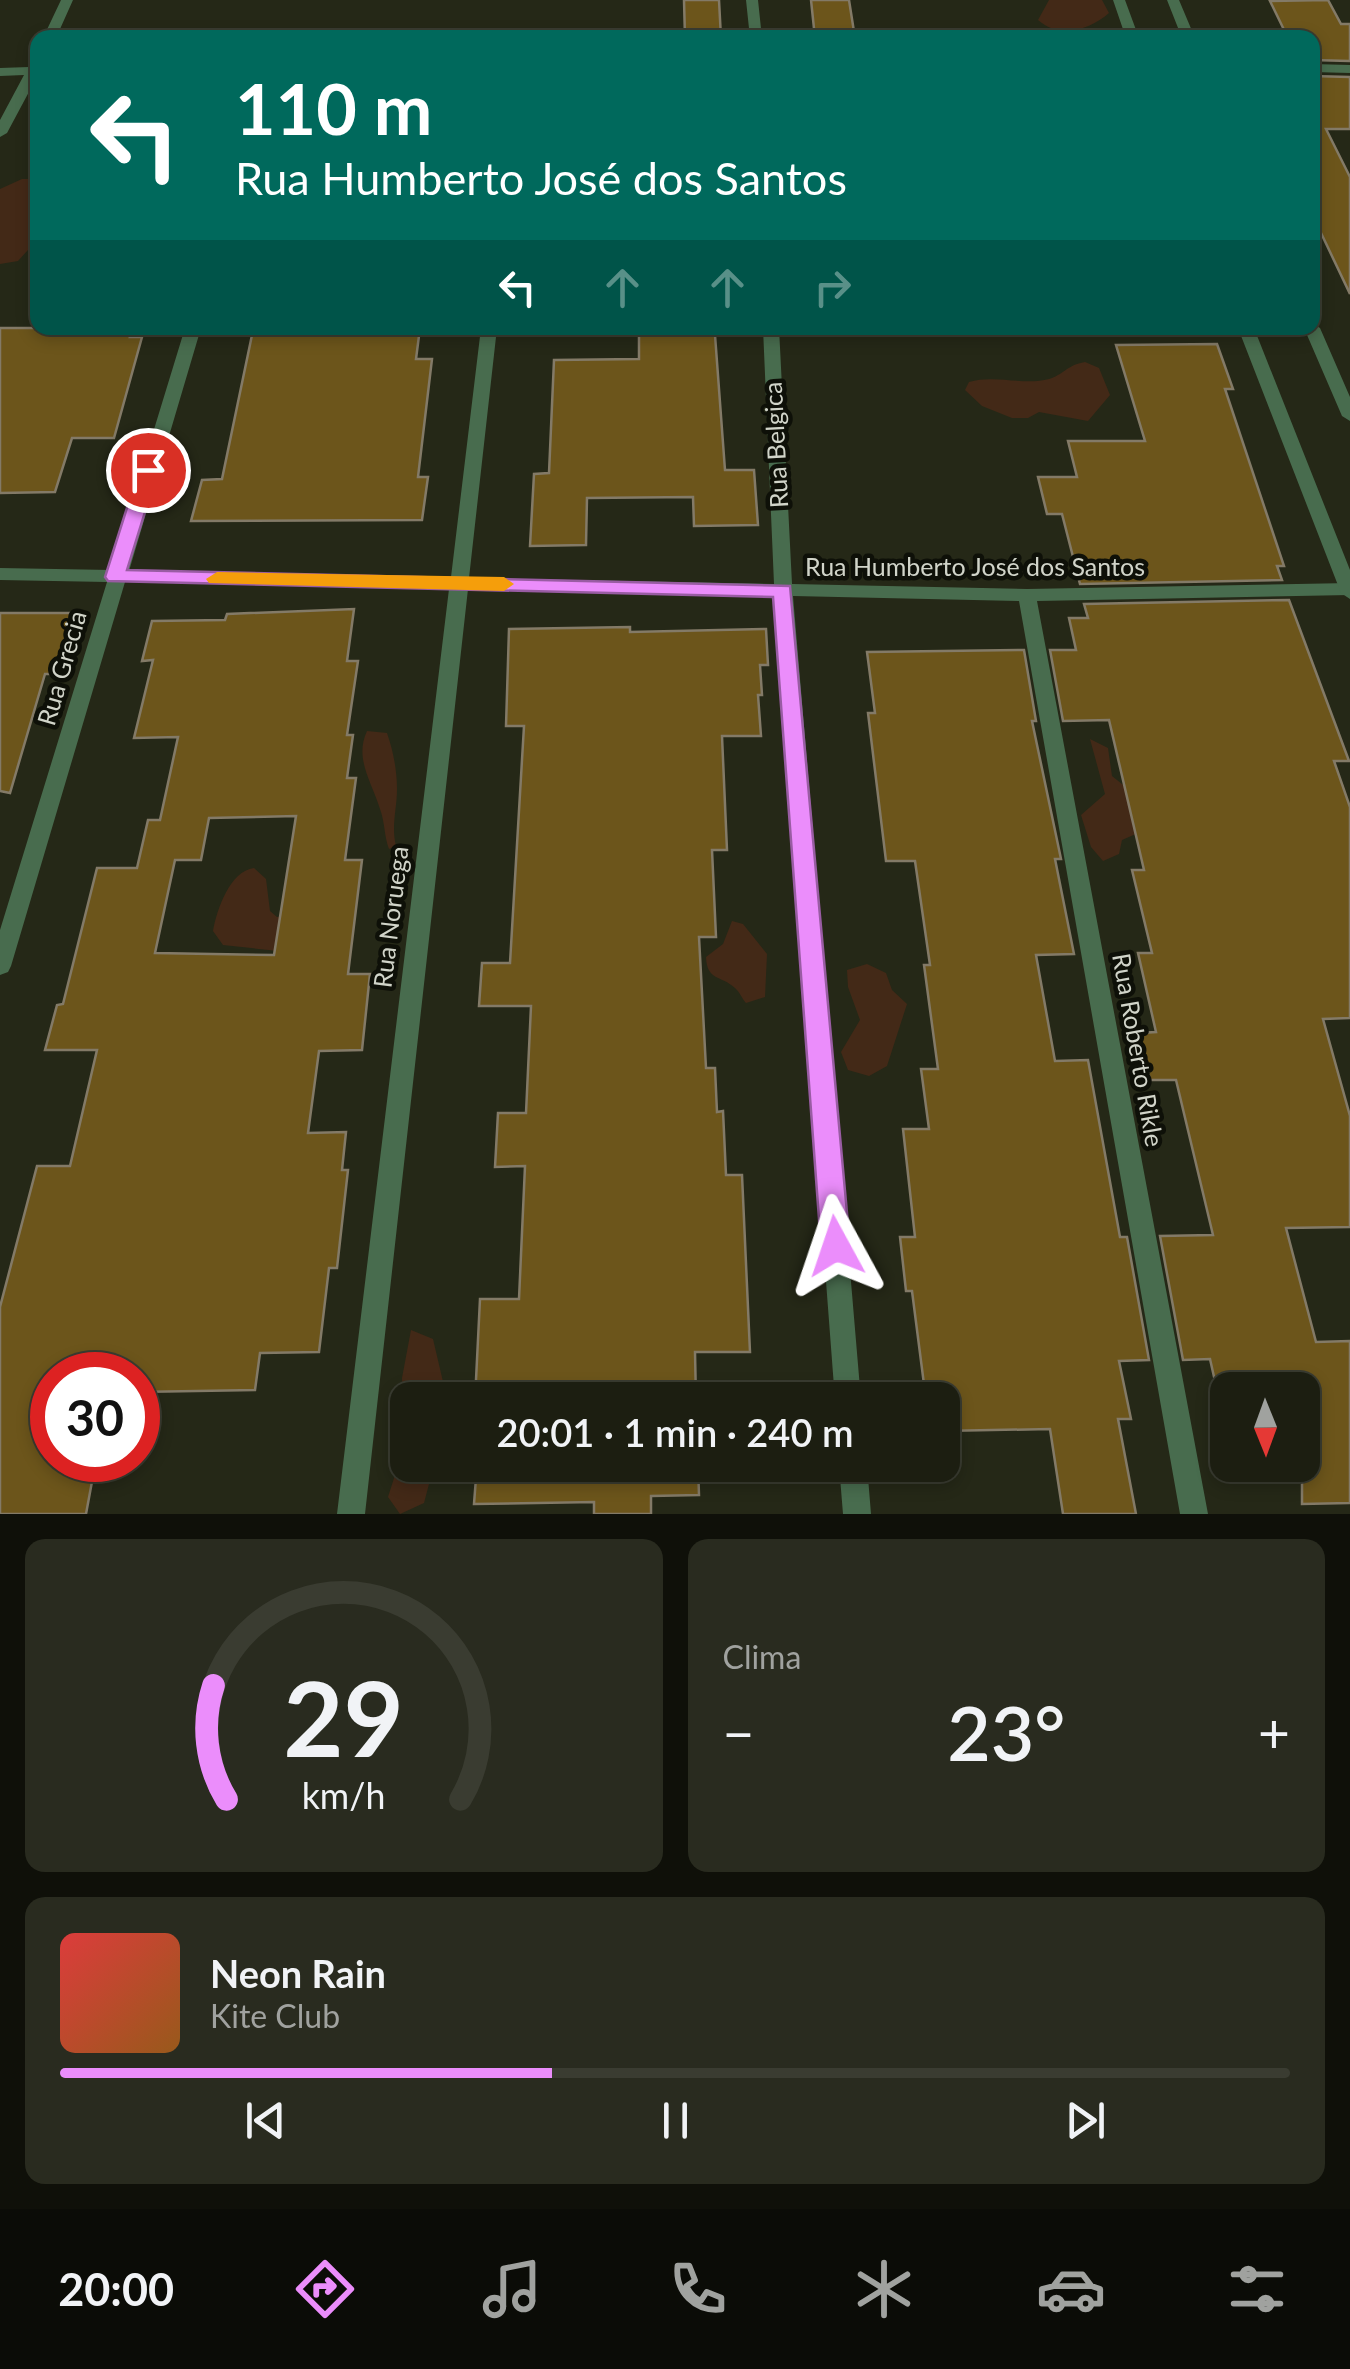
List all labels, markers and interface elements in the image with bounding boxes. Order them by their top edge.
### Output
text: 110 m [235,66,432,150]
icon: left [70,70,200,200]
text: Rua Humberto José dos Santos [235,151,847,205]
icon: left [490,260,545,315]
icon: ahead [595,260,650,315]
icon: ahead [700,260,755,315]
icon: right [805,260,860,315]
street label: Rua Belgica [757,381,793,509]
pin [106,428,191,513]
icon: arrive [121,443,176,498]
street label: Rua Humberto José dos Santos [805,551,1145,581]
street label: Rua Grecia [30,607,92,729]
street label: Rua Noruega [366,844,414,989]
street label: Rua Roberto Rikle [1107,951,1171,1149]
position arrow [784,1194,888,1298]
speed limit sign: 30 [30,1352,160,1482]
north arrow [1210,1372,1320,1482]
map controls [1210,1372,1320,1482]
text: 20:01 · 1 min · 240 m [497,1409,853,1455]
text: Clima [723,1637,801,1676]
text: 29 [283,1654,404,1779]
text: 23° [947,1687,1065,1777]
text: − [723,1699,754,1765]
text: + [1258,1699,1290,1765]
text: km/h [302,1774,386,1817]
text: Neon Rain [210,1950,386,1996]
text: Kite Club [210,1996,340,2035]
icon: previous [238,2093,293,2148]
icon: pause [648,2093,703,2148]
icon: next [1058,2093,1113,2148]
icon: directions [290,2254,360,2324]
icon: music [477,2254,547,2324]
icon: phone [663,2254,733,2324]
icon: climate [849,2254,919,2324]
icon: car [1036,2254,1106,2324]
icon: filters [1222,2254,1292,2324]
text: 20:00 [58,2262,174,2316]

